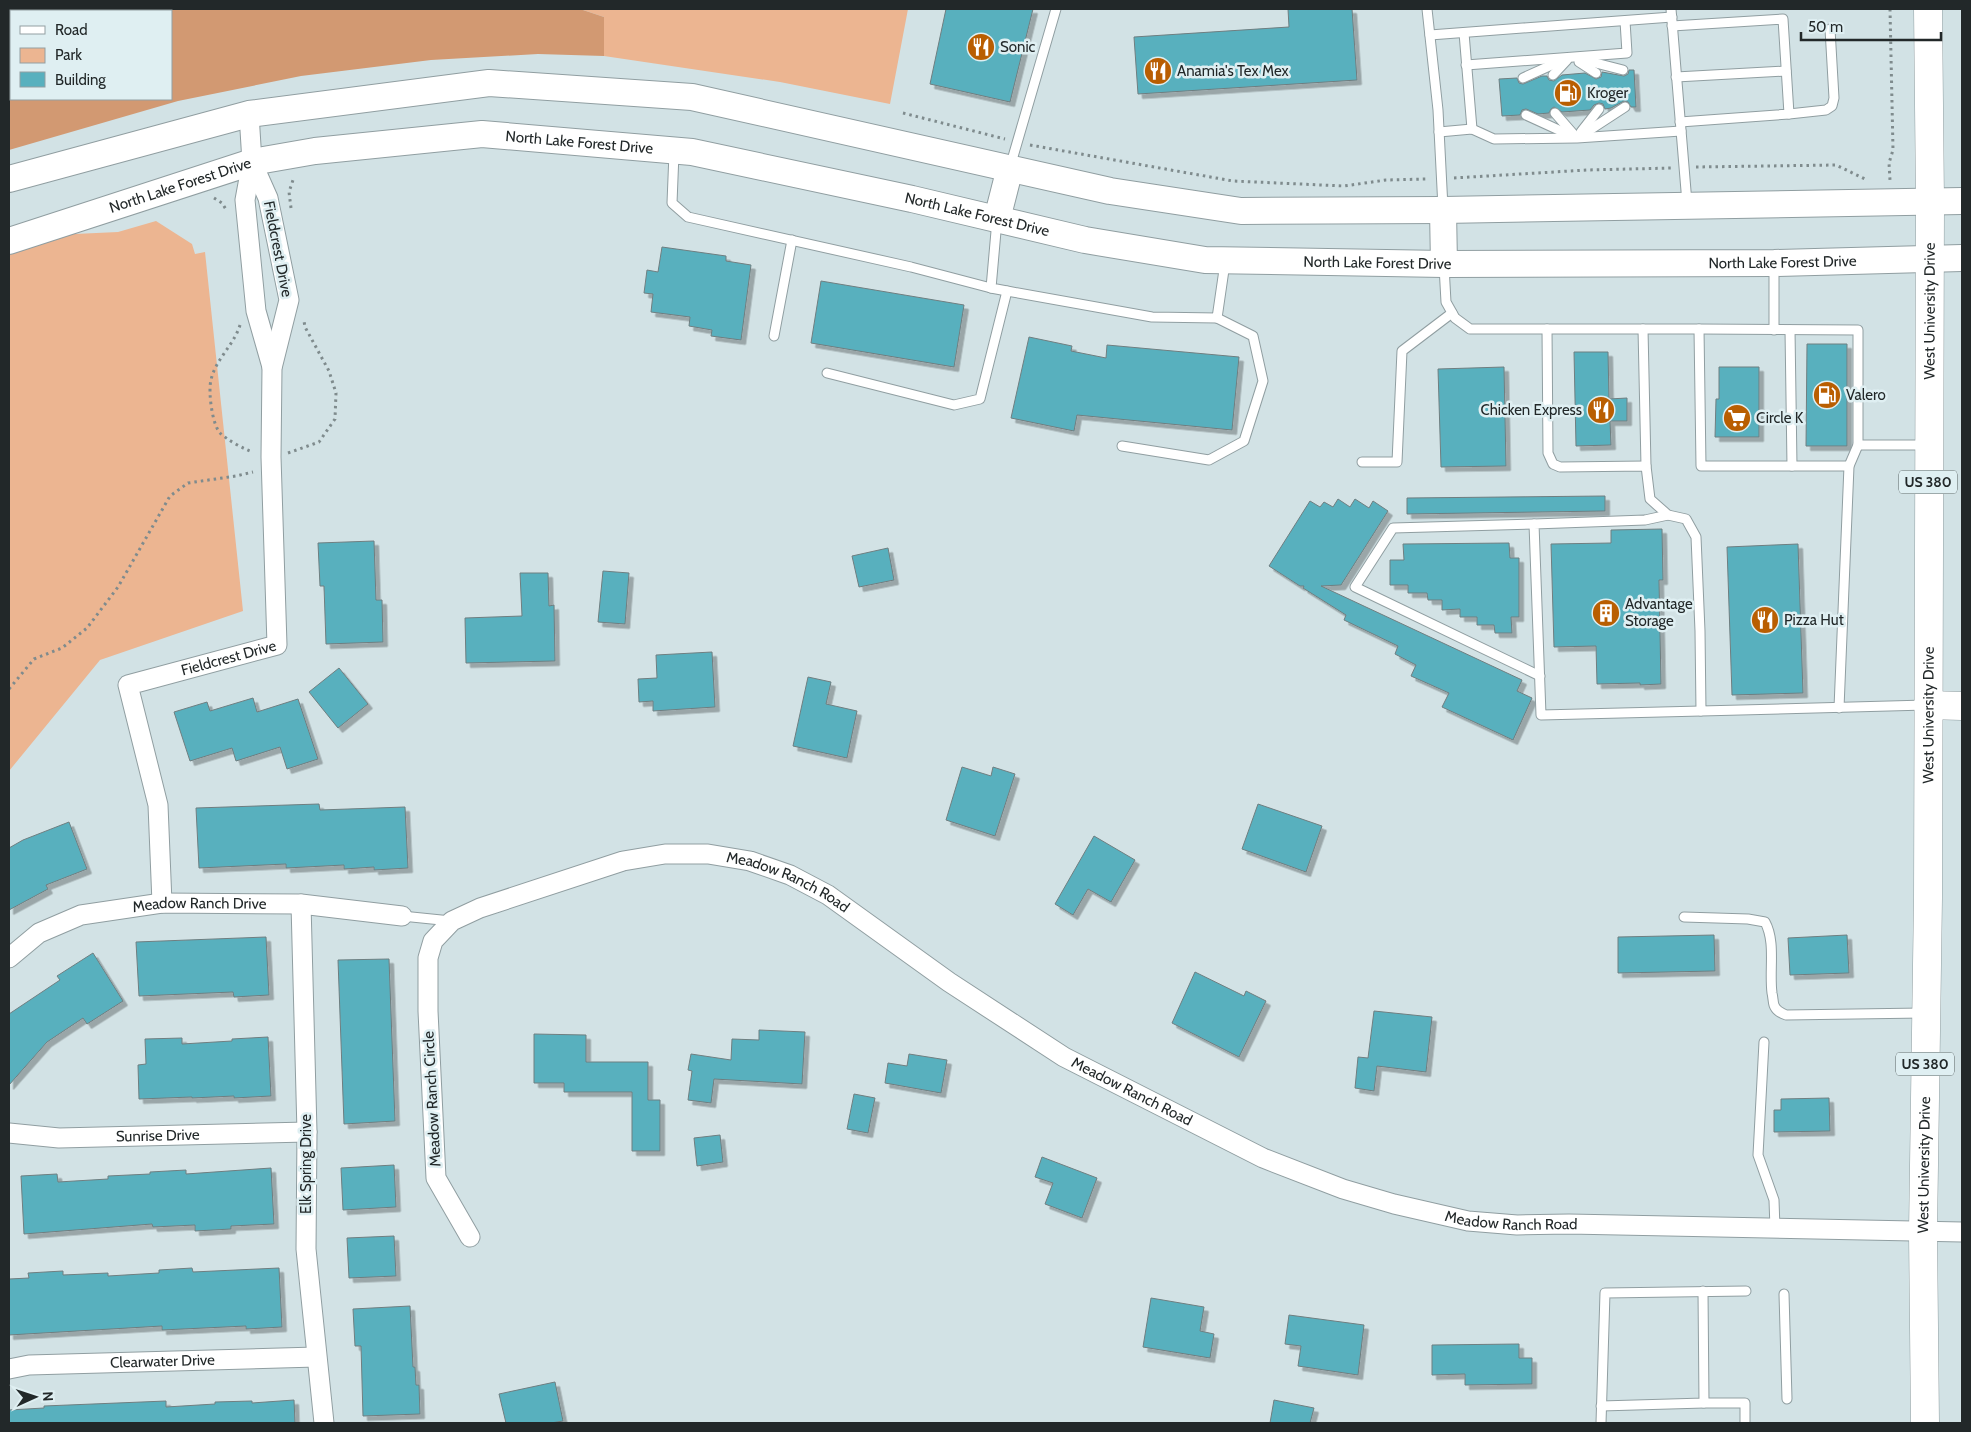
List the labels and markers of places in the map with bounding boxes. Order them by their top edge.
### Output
restaurant icon: Sonic [966,32,996,62]
place label: Sonic [1000,38,1036,56]
restaurant icon: Anamia's Tex Mex [1143,56,1173,86]
place label: Anamia's Tex Mex [1177,62,1289,80]
fuel station icon: Kroger [1553,78,1583,108]
place label: Kroger [1587,84,1628,102]
fuel station icon: Valero [1812,380,1842,410]
place label: Valero [1846,386,1886,404]
restaurant icon: Chicken Express [1586,395,1616,425]
place label: Chicken Express [1480,401,1582,419]
supermarket icon: Circle K [1722,403,1752,433]
place label: Circle K [1756,409,1804,427]
place label: Advantage Storage [1625,595,1693,630]
building icon: Advantage Storage [1591,598,1621,628]
restaurant icon: Pizza Hut [1750,605,1780,635]
place label: Pizza Hut [1784,611,1844,629]

